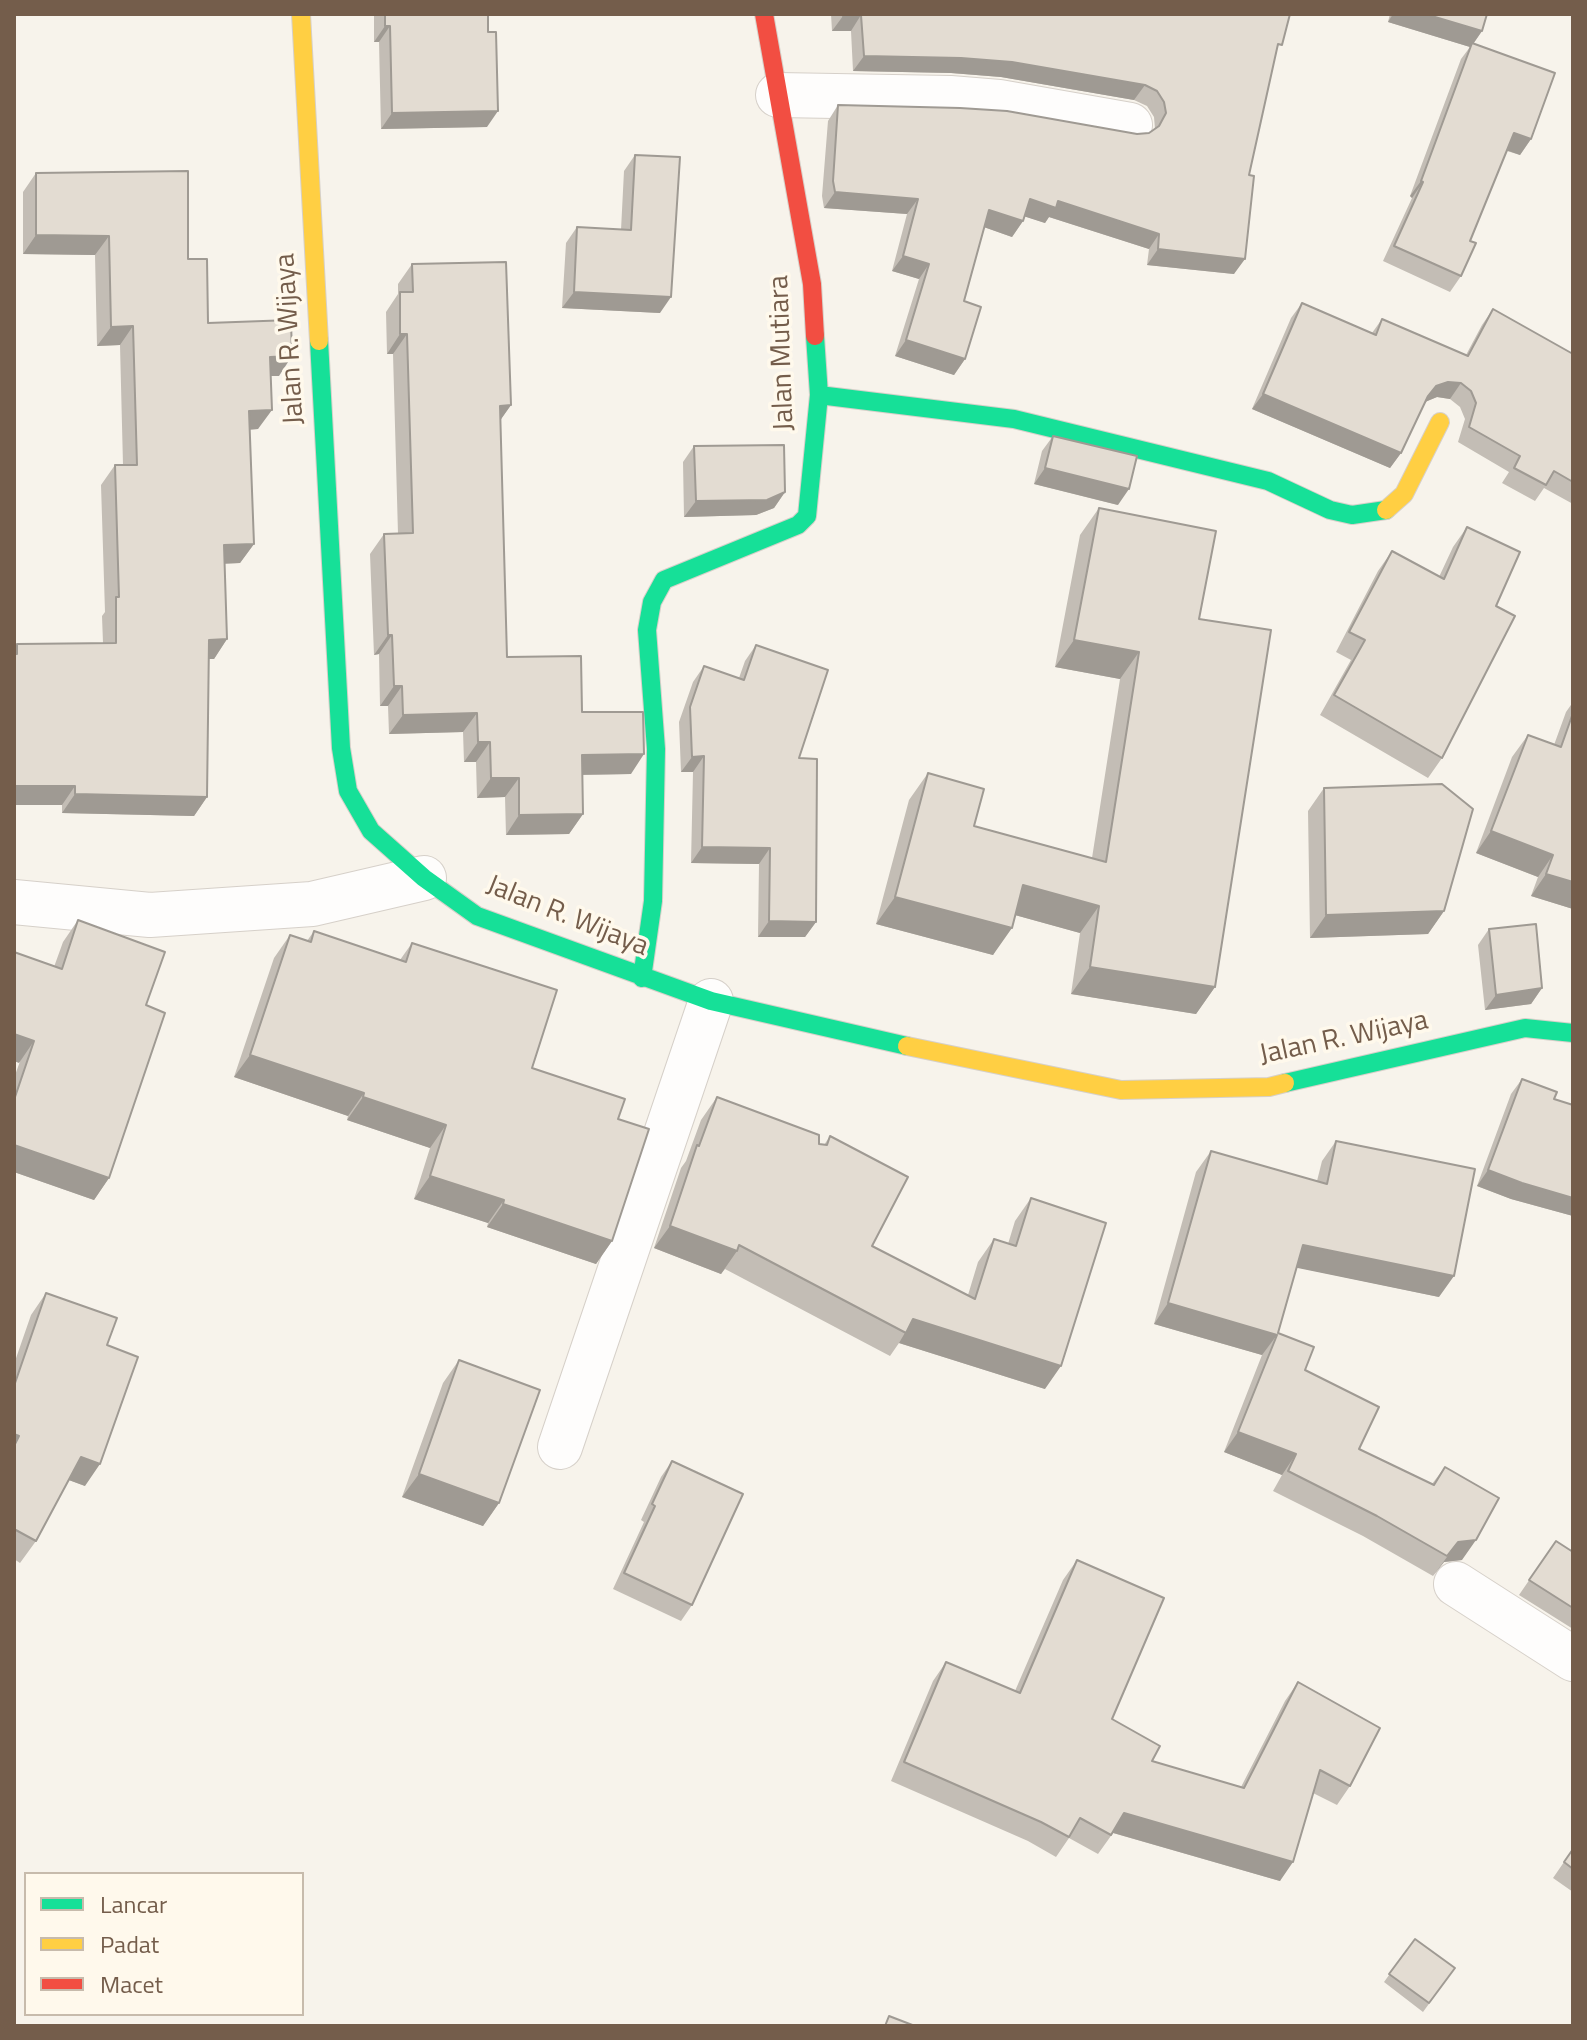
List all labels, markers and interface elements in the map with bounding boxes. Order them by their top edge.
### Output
street label: Jalan R. Wijaya [270,252,312,426]
street label: Jalan Mutiara [763,275,803,431]
street label: Jalan R. Wijaya [481,869,653,965]
street label: Jalan R. Wijaya [1257,1005,1431,1073]
legend [24,1872,304,2016]
text: Lancar [100,1886,167,1922]
text: Padat [100,1926,159,1962]
text: Macet [100,1966,163,2002]

